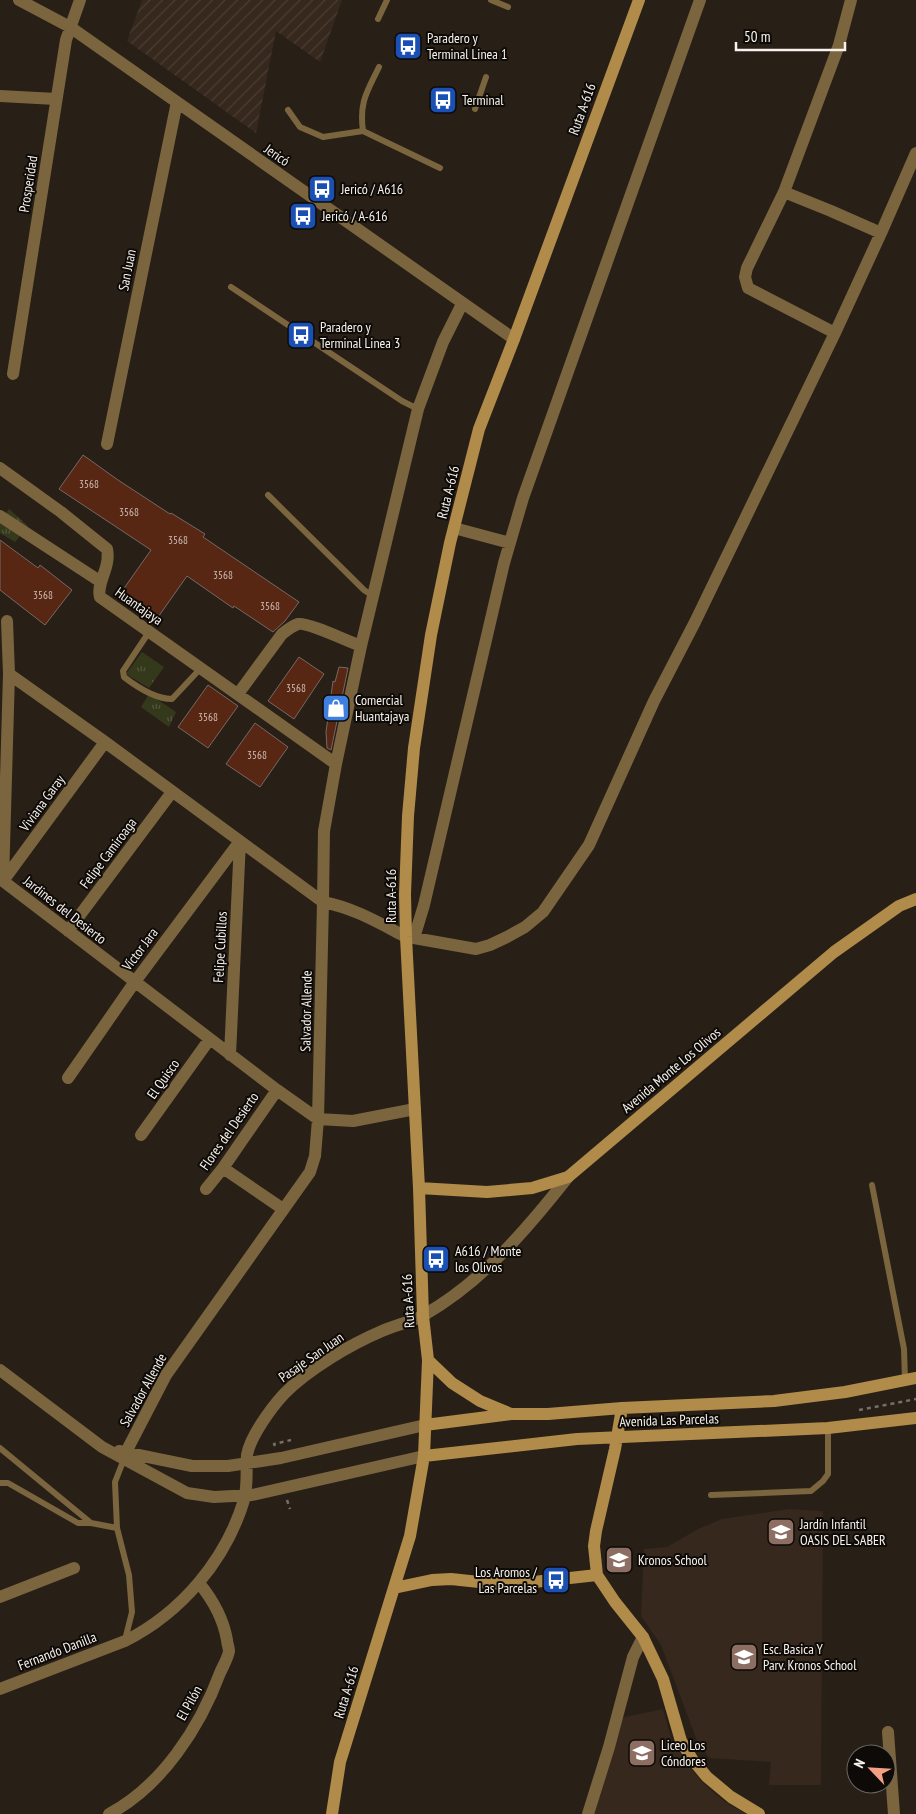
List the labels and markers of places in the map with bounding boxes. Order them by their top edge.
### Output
place label: Paradero y Terminal Linea 1 [427,29,507,63]
bus stop icon: Paradero y Terminal Linea 1 [393,31,423,61]
bus stop icon: Terminal [428,85,458,115]
place label: Terminal [462,91,504,109]
bus stop icon: Jericó / A616 [307,174,337,204]
place label: Jericó / A616 [340,180,403,198]
bus stop icon: Jericó / A-616 [288,201,318,231]
place label: Jericó / A-616 [321,207,388,225]
place label: Paradero y Terminal Linea 3 [320,318,400,352]
bus stop icon: Paradero y Terminal Linea 3 [286,320,316,350]
place label: Comercial Huantajaya [355,691,409,725]
shop icon: Comercial Huantajaya [321,693,351,723]
place label: A616 / Monte los Olivos [455,1242,521,1276]
bus stop icon: A616 / Monte los Olivos [421,1244,451,1274]
place label: Jardín Infantil OASIS DEL SABER [799,1515,886,1549]
school or university icon: Jardín Infantil OASIS DEL SABER [766,1517,796,1547]
school or university icon: Kronos School [604,1545,634,1575]
place label: Kronos School [638,1551,708,1569]
place label: Los Aromos / Las Parcelas [475,1563,538,1597]
bus stop icon: Los Aromos / Las Parcelas [541,1565,571,1595]
place label: Esc. Basica Y Parv. Kronos School [763,1640,857,1674]
school or university icon: Esc. Basica Y Parv. Kronos School [729,1642,759,1672]
place label: Liceo Los Cóndores [661,1736,706,1770]
school or university icon: Liceo Los Cóndores [627,1738,657,1768]

